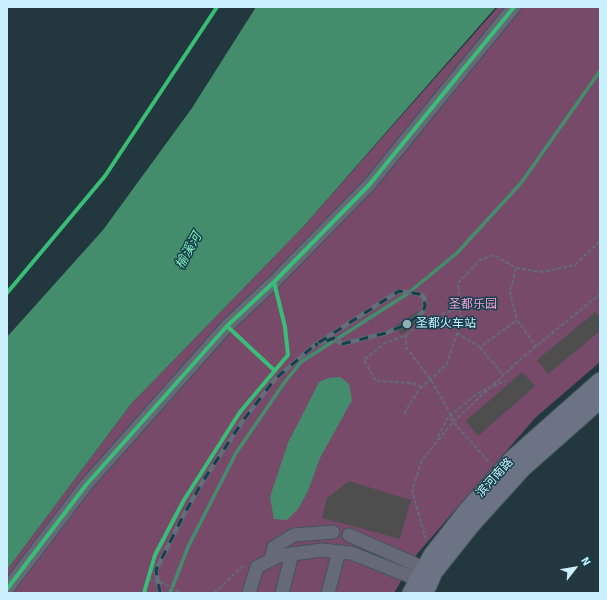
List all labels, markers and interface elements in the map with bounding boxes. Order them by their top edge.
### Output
water label: 榆溪河 [173,230,205,272]
park label: 圣都乐园 [449,298,497,312]
place label: 圣都火车站 [416,317,476,331]
marker: 圣都火车站 [401,318,413,330]
street label: 滨河南路 [474,455,516,501]
north arrow [555,548,595,588]
text: N [578,555,593,568]

